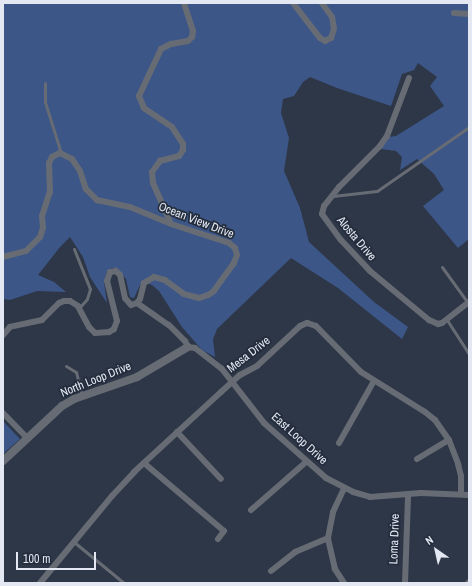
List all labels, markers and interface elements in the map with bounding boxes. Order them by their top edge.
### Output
street label: Ocean View Drive [156,200,236,242]
street label: Alosta Drive [333,214,379,264]
street label: Mesa Drive [225,334,273,376]
street label: North Loop Drive [59,359,133,401]
street label: East Loop Drive [268,410,330,468]
street label: Loma Drive [387,513,403,565]
north arrow [416,530,456,570]
text: N [423,532,436,548]
scale bar [18,544,98,570]
text: 100 m [23,551,50,567]

